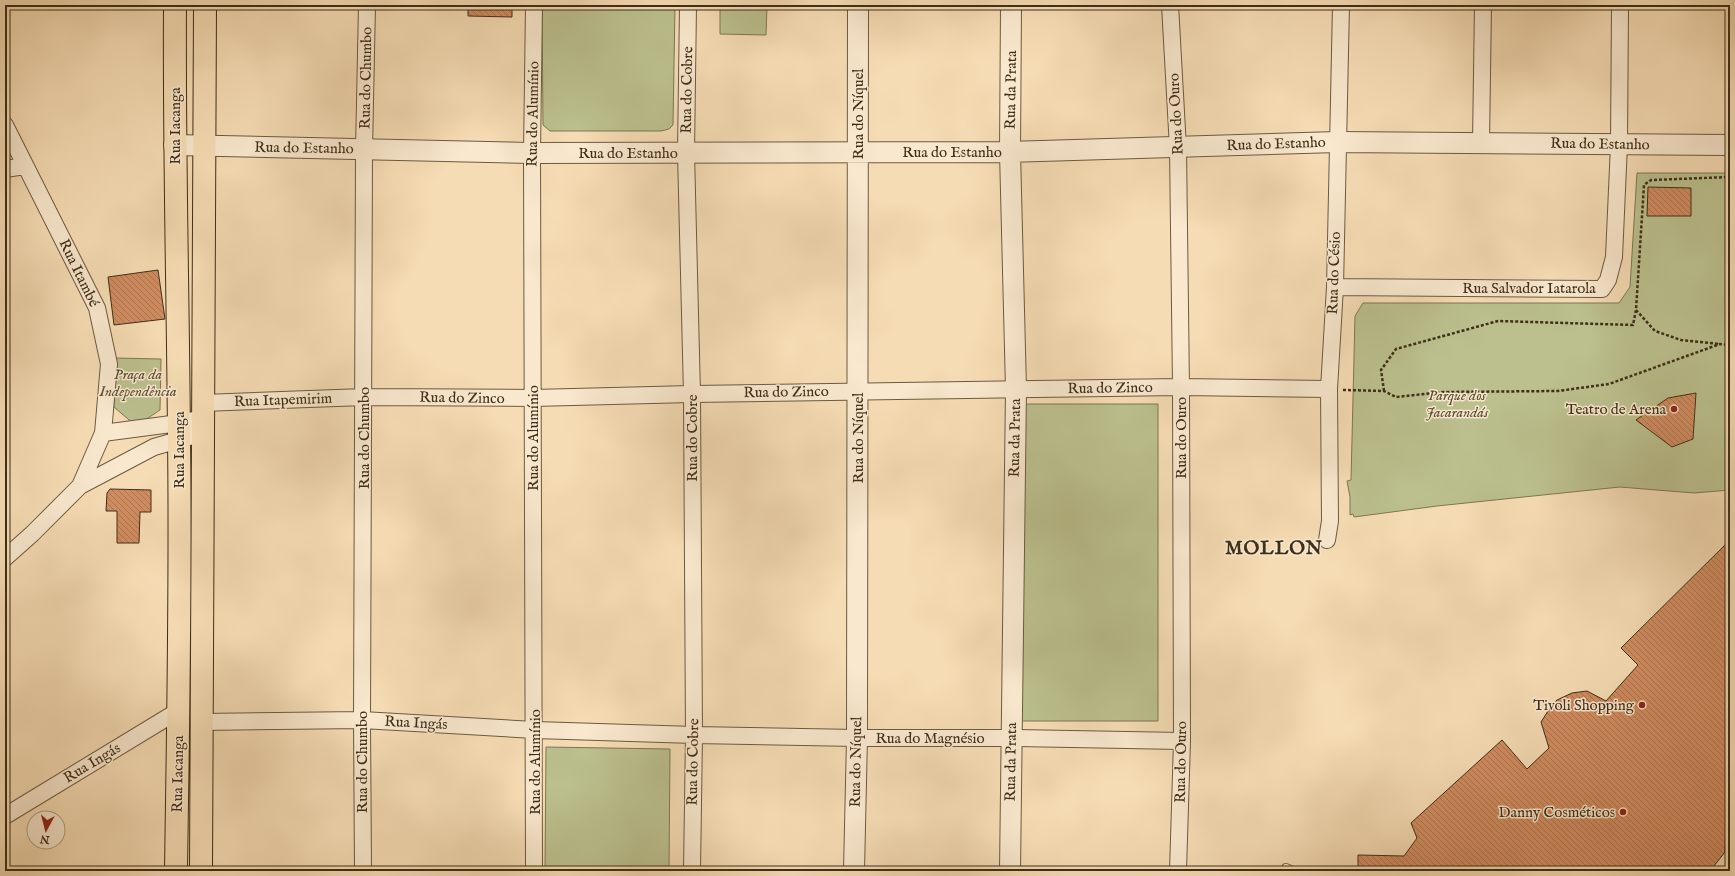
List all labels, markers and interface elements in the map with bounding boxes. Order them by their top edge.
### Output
street label: Rua do Chumbo [356,27,376,129]
street label: Rua do Cobre [677,46,697,134]
street label: Rua da Prata [1001,50,1021,130]
street label: Rua do Alumínio [523,61,543,167]
street label: Rua do Níquel [849,68,868,159]
street label: Rua do Ouro [1164,73,1188,155]
street label: Rua Iacanga [166,87,185,165]
street label: Rua do Estanho [1226,133,1326,155]
street label: Rua do Estanho [1550,134,1650,154]
street label: Rua do Estanho [254,138,354,158]
street label: Rua do Estanho [902,143,1002,162]
street label: Rua do Estanho [578,144,678,163]
street label: Rua do Césio [1323,231,1345,315]
street label: Rua Itambé [54,236,104,310]
street label: Rua Salvador Iatarola [1462,279,1596,298]
park label: Praça da Independência [98,365,177,401]
street label: Rua do Zinco [1067,378,1153,398]
street label: Rua do Zinco [743,382,829,402]
street label: Rua do Alumínio [524,385,543,491]
park label: Parque dos Jacarandás [1426,386,1489,422]
street label: Rua do Chumbo [355,387,374,489]
street label: Rua do Zinco [419,388,505,408]
street label: Rua Itapemirim [233,389,333,411]
street label: Rua do Níquel [849,392,868,483]
street label: Rua do Cobre [683,394,702,482]
street label: Rua do Ouro [1172,397,1191,479]
street label: Rua da Prata [1005,398,1025,478]
place label: Teatro de Arena [1566,400,1667,419]
marker: Teatro de Arena [1669,404,1679,414]
street label: Rua Iacanga [170,411,189,489]
district label: MOLLON [1225,537,1323,561]
place label: Tivoli Shopping [1533,696,1635,715]
marker: Tivoli Shopping [1637,700,1647,710]
street label: Rua do Alumínio [526,709,545,815]
street label: Rua do Chumbo [353,711,372,813]
street label: Rua Ingás [384,712,448,734]
street label: Rua do Níquel [846,715,866,808]
street label: Rua do Cobre [683,718,703,806]
street label: Rua do Ouro [1171,721,1191,803]
street label: Rua da Prata [1001,722,1021,802]
street label: Rua do Magnésio [875,729,985,748]
street label: Rua Iacanga [168,735,188,813]
street label: Rua Ingás [60,739,124,787]
place label: Danny Cosméticos [1499,803,1615,822]
marker: Danny Cosméticos [1618,807,1628,817]
north arrow [26,810,66,850]
text: N [39,831,51,847]

